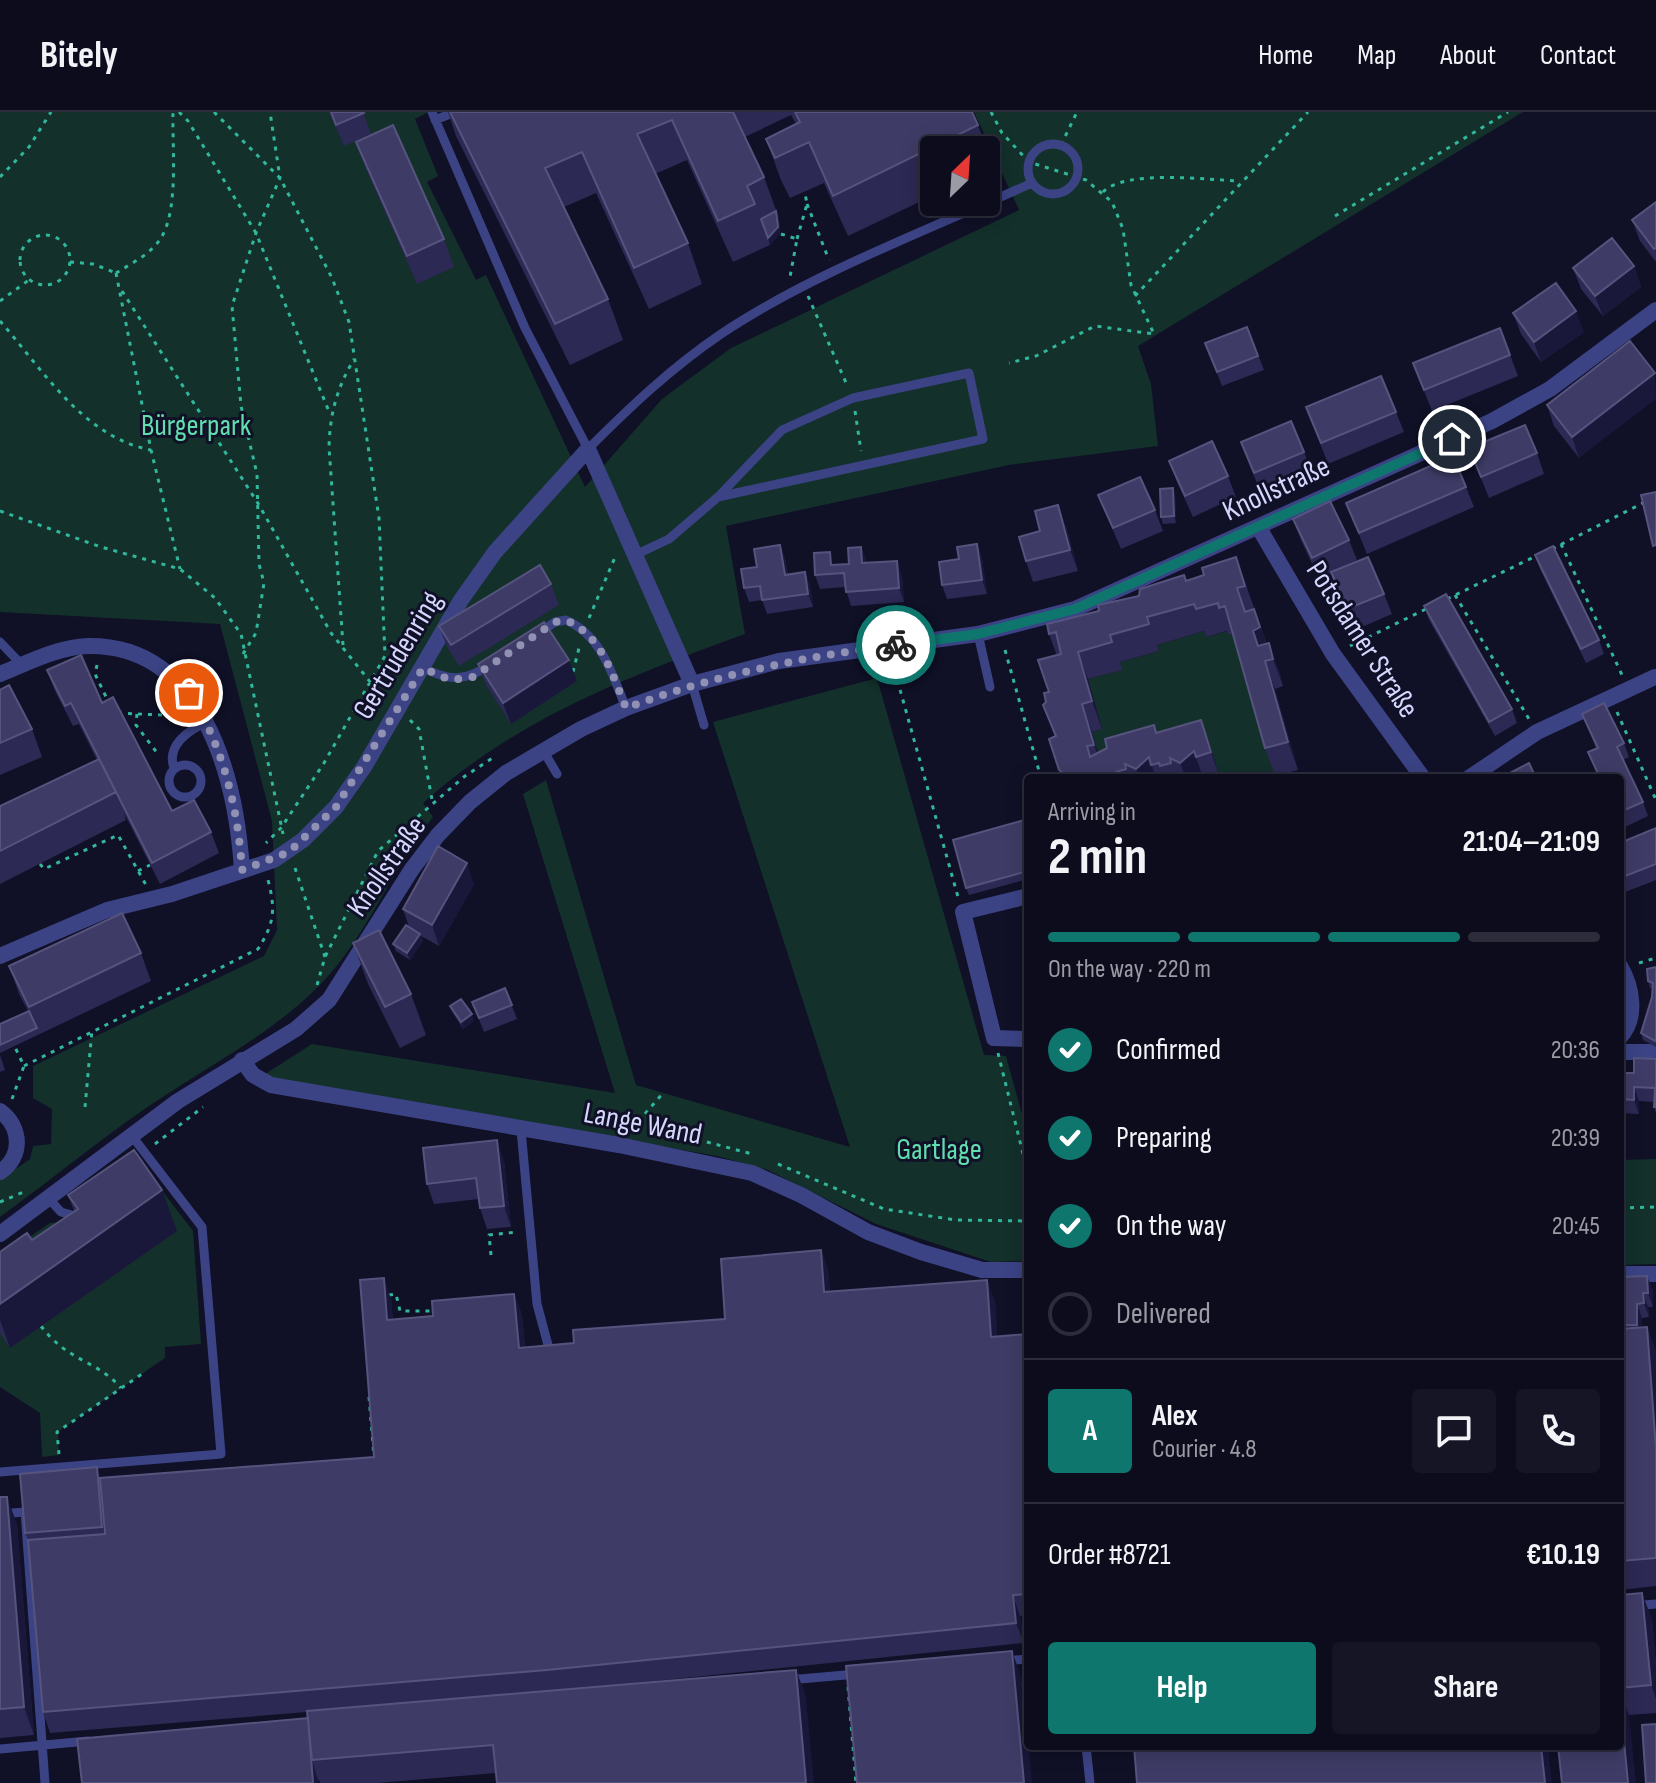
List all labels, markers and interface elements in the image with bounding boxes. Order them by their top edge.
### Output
text: Bitely [40,33,118,78]
text: Home [1258,39,1313,72]
text: Map [1357,39,1396,72]
text: About [1440,39,1496,72]
text: Contact [1540,39,1616,72]
north arrow [920,136,1000,216]
map controls [920,136,1000,216]
pin [1418,405,1486,473]
park label: Bürgerpark [141,408,252,444]
icon: home [1430,417,1474,461]
street label: Knollstraße [1217,448,1336,529]
street label: Potsdamer Straße [1298,554,1426,725]
street label: Gertrudenring [346,585,450,726]
courier [856,605,936,685]
icon: bike [874,623,918,667]
pin [155,659,223,727]
icon: bag [167,671,211,715]
text: Arriving in [1048,797,1136,828]
street label: Knollstraße [339,810,434,924]
text: 21:04–21:09 [1463,824,1600,860]
text: 2 min [1048,826,1147,889]
text: On the way · 220 m [1048,954,1211,985]
icon: check [1048,1028,1092,1072]
text: Confirmed [1116,1032,1221,1068]
text: 20:36 [1551,1035,1600,1066]
street label: Lange Wand [581,1095,705,1153]
icon: check [1048,1116,1092,1160]
text: Preparing [1116,1120,1212,1156]
text: 20:39 [1551,1123,1600,1154]
park label: Gartlage [896,1132,982,1168]
icon: check [1048,1204,1092,1248]
text: On the way [1116,1208,1226,1244]
text: 20:45 [1552,1211,1600,1242]
text: Delivered [1116,1296,1211,1332]
button: chat [1412,1389,1496,1473]
button: phone [1516,1389,1600,1473]
text: Alex [1152,1398,1198,1434]
text: A [1083,1413,1097,1449]
text: Courier · 4.8 [1152,1434,1257,1465]
text: Order #8721 [1048,1537,1170,1573]
text: €10.19 [1526,1537,1600,1573]
button: Help [1048,1642,1316,1734]
button: Share [1332,1642,1600,1734]

